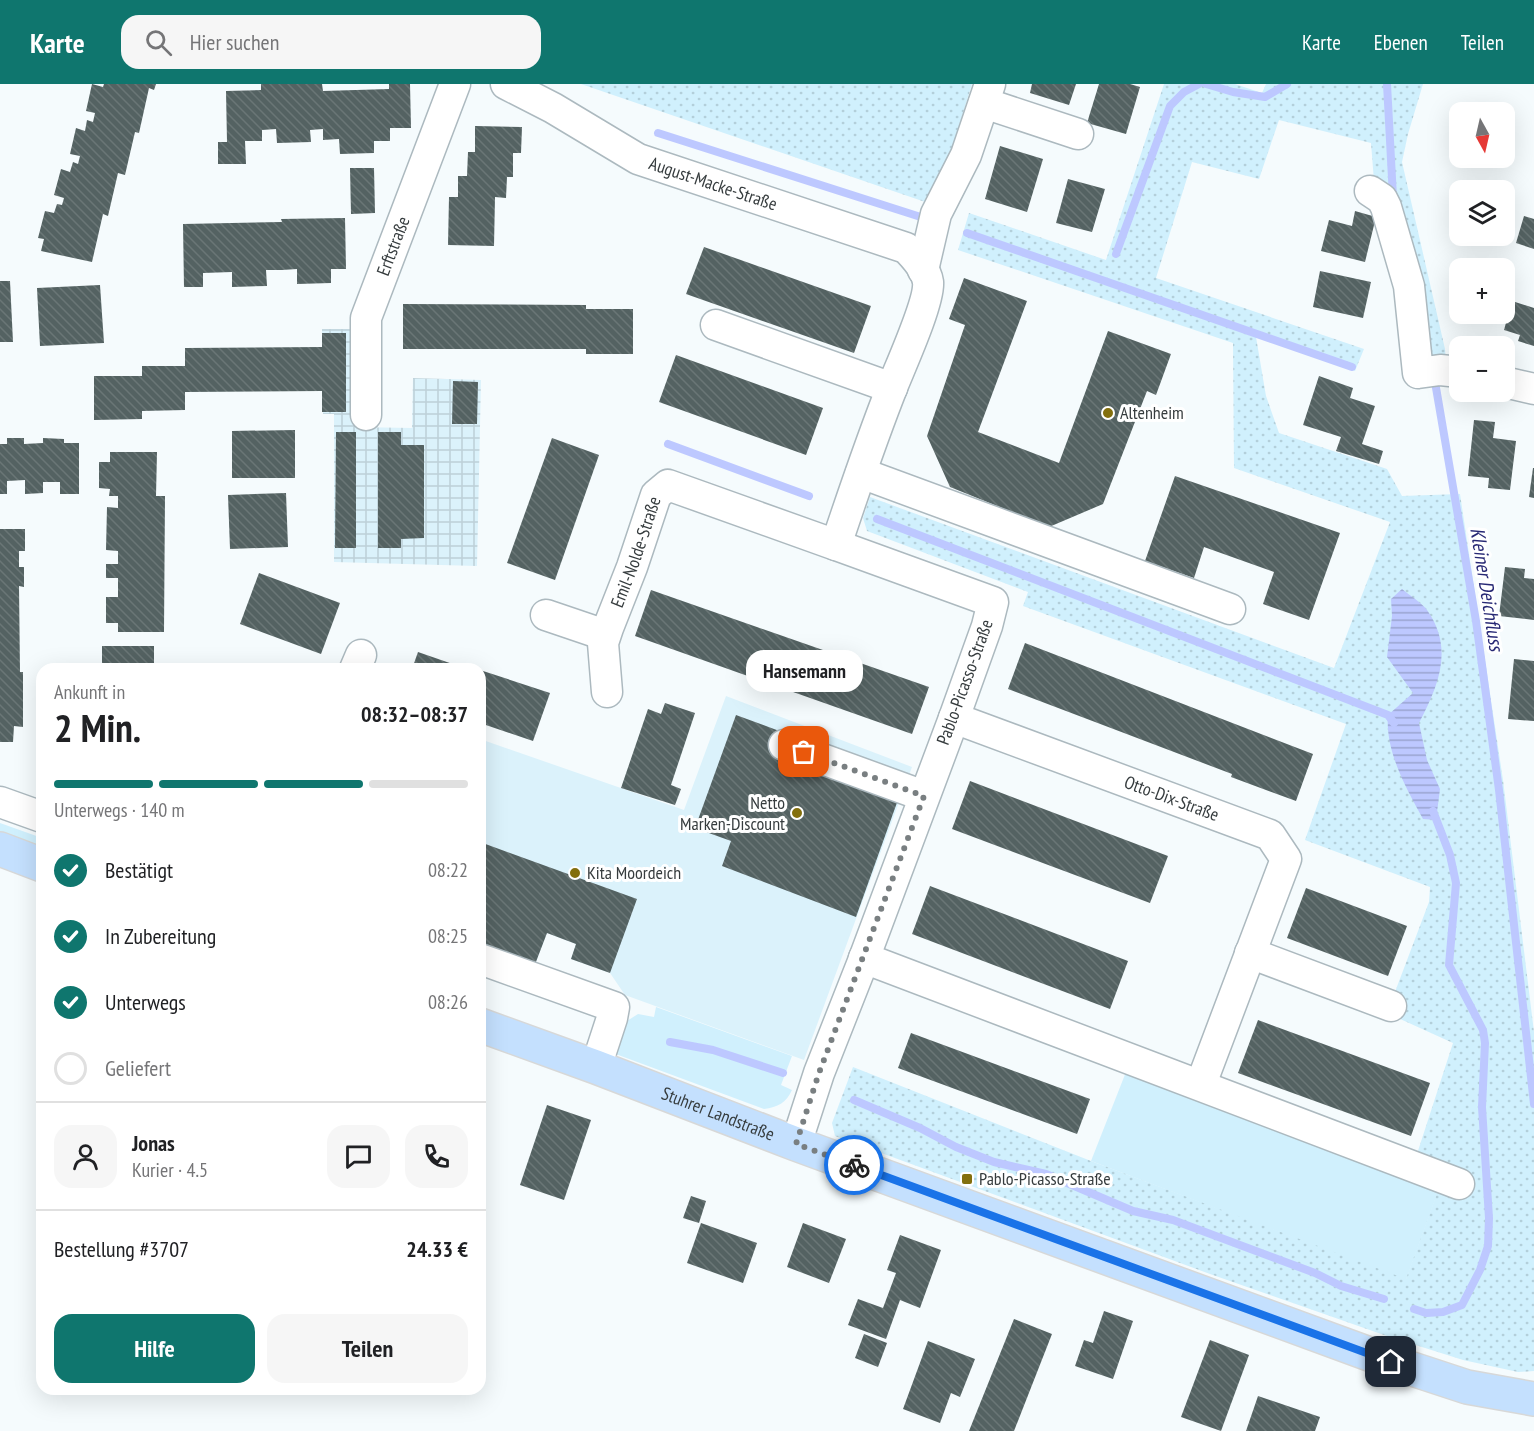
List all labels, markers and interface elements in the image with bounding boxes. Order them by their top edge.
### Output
search box [121,15,541,69]
text: Karte [30,24,85,61]
icon: search [142,26,175,59]
text: Hier suchen [190,28,279,56]
text: Karte [1302,29,1341,56]
text: Ebenen [1374,29,1428,56]
text: Teilen [1461,29,1504,56]
north arrow [1449,102,1515,168]
map controls [1449,102,1515,402]
street label: August-Macke-Straße [646,152,780,215]
button: layers [1449,180,1515,246]
street label: Erftstraße [371,213,415,279]
button: + [1449,258,1515,324]
button: − [1449,336,1515,402]
place label: Altenheim [1120,401,1184,424]
marker: Altenheim [1101,406,1115,420]
street label: Emil-Nolde-Straße [605,493,666,611]
water label: Kleiner Deichfluss [1464,525,1510,655]
street label: Pablo-Picasso-Straße [931,616,998,748]
callout: Hansemann [746,650,862,692]
text: Hansemann [763,658,846,684]
text: Ankunft in [54,679,125,705]
text: 08:32–08:37 [361,700,468,728]
text: 2 Min. [54,702,141,753]
pin [778,726,829,777]
icon: bag [787,735,820,768]
street label: Otto-Dix-Straße [1121,770,1222,826]
place label: Netto Marken-Discount [680,791,785,835]
text: Unterwegs · 140 m [54,797,184,823]
marker: Netto Marken-Discount [790,806,804,820]
icon: check [54,854,87,887]
text: Bestätigt [105,856,173,884]
text: 08:22 [428,857,468,883]
place label: Kita Moordeich [587,861,681,884]
marker: Kita Moordeich [568,866,582,880]
icon: check [54,920,87,953]
text: In Zubereitung [105,922,216,950]
text: 08:25 [428,923,468,949]
icon: check [54,986,87,1019]
text: Unterwegs [105,988,186,1016]
text: 08:26 [428,989,468,1015]
text: Geliefert [105,1054,171,1082]
street label: Stuhrer Landstraße [658,1081,778,1146]
button: person [54,1125,117,1188]
button: chat [327,1125,390,1188]
button: phone [405,1125,468,1188]
text: Jonas [132,1129,175,1157]
courier [824,1135,884,1195]
icon: bike [838,1149,871,1182]
text: Kurier · 4.5 [132,1157,208,1183]
place label: Pablo-Picasso-Straße [979,1167,1111,1190]
marker: Pablo-Picasso-Straße [960,1172,974,1186]
text: Bestellung #3707 [54,1235,189,1263]
text: 24.33 € [406,1235,468,1263]
button: Hilfe [54,1314,255,1383]
button: Teilen [267,1314,468,1383]
pin [1365,1336,1416,1387]
icon: home [1374,1345,1407,1378]

